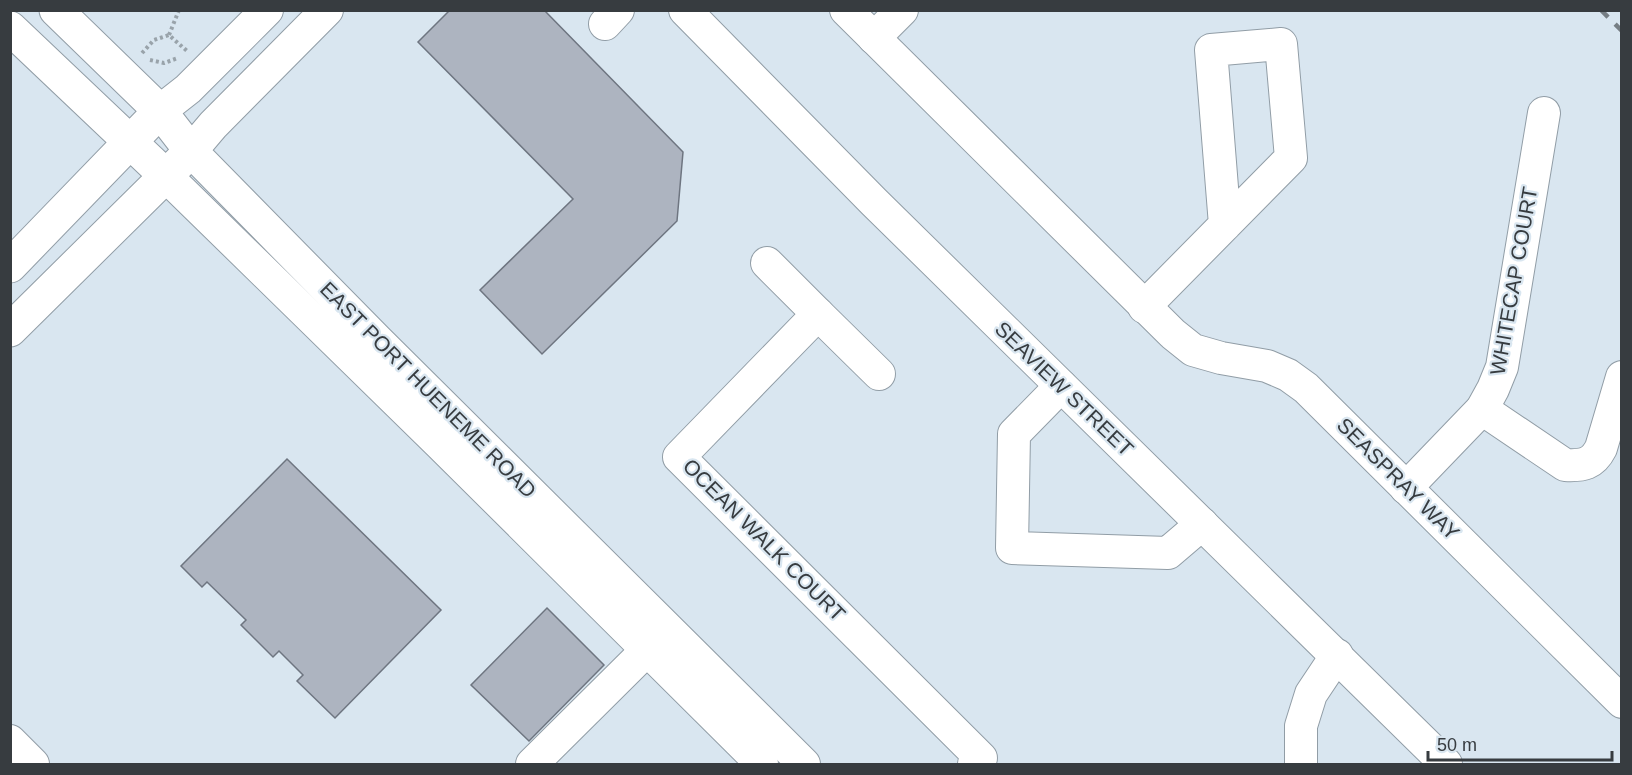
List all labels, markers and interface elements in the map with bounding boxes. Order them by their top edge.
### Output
street label: WHITECAP COURT [1486,185,1541,377]
street label: EAST PORT HUENEME ROAD [316,277,541,502]
street label: SEAVIEW STREET [991,317,1138,461]
street label: SEASPRAY WAY [1333,413,1464,544]
street label: OCEAN WALK COURT [679,454,850,625]
scale bar [1428,724,1612,762]
text: 50 m [1437,735,1477,755]

